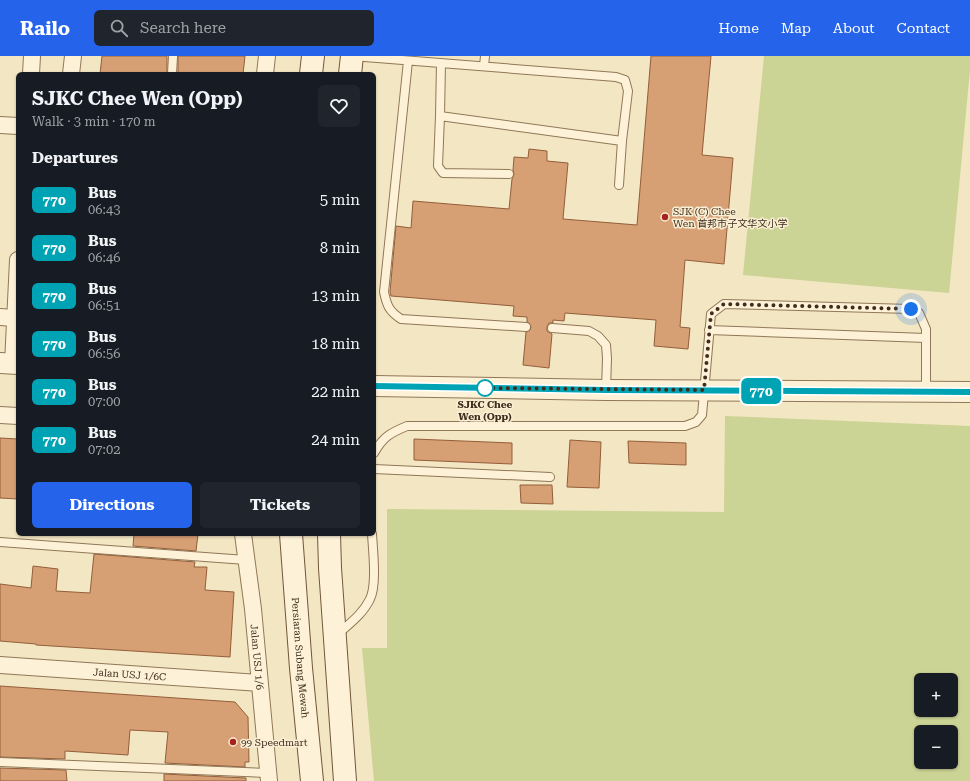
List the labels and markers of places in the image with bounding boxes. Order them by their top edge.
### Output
place label: SJK (C) Chee Wen 首邦市子文华文小学 [673,206,787,229]
marker: SJK (C) Chee Wen 首邦市子文华文小学 [660,212,670,222]
marker: SJKC Chee Wen (Opp) [476,379,494,397]
place label: SJKC Chee Wen (Opp) [458,399,513,422]
marker: 99 Speedmart [228,737,238,747]
place label: 99 Speedmart [241,737,308,748]

